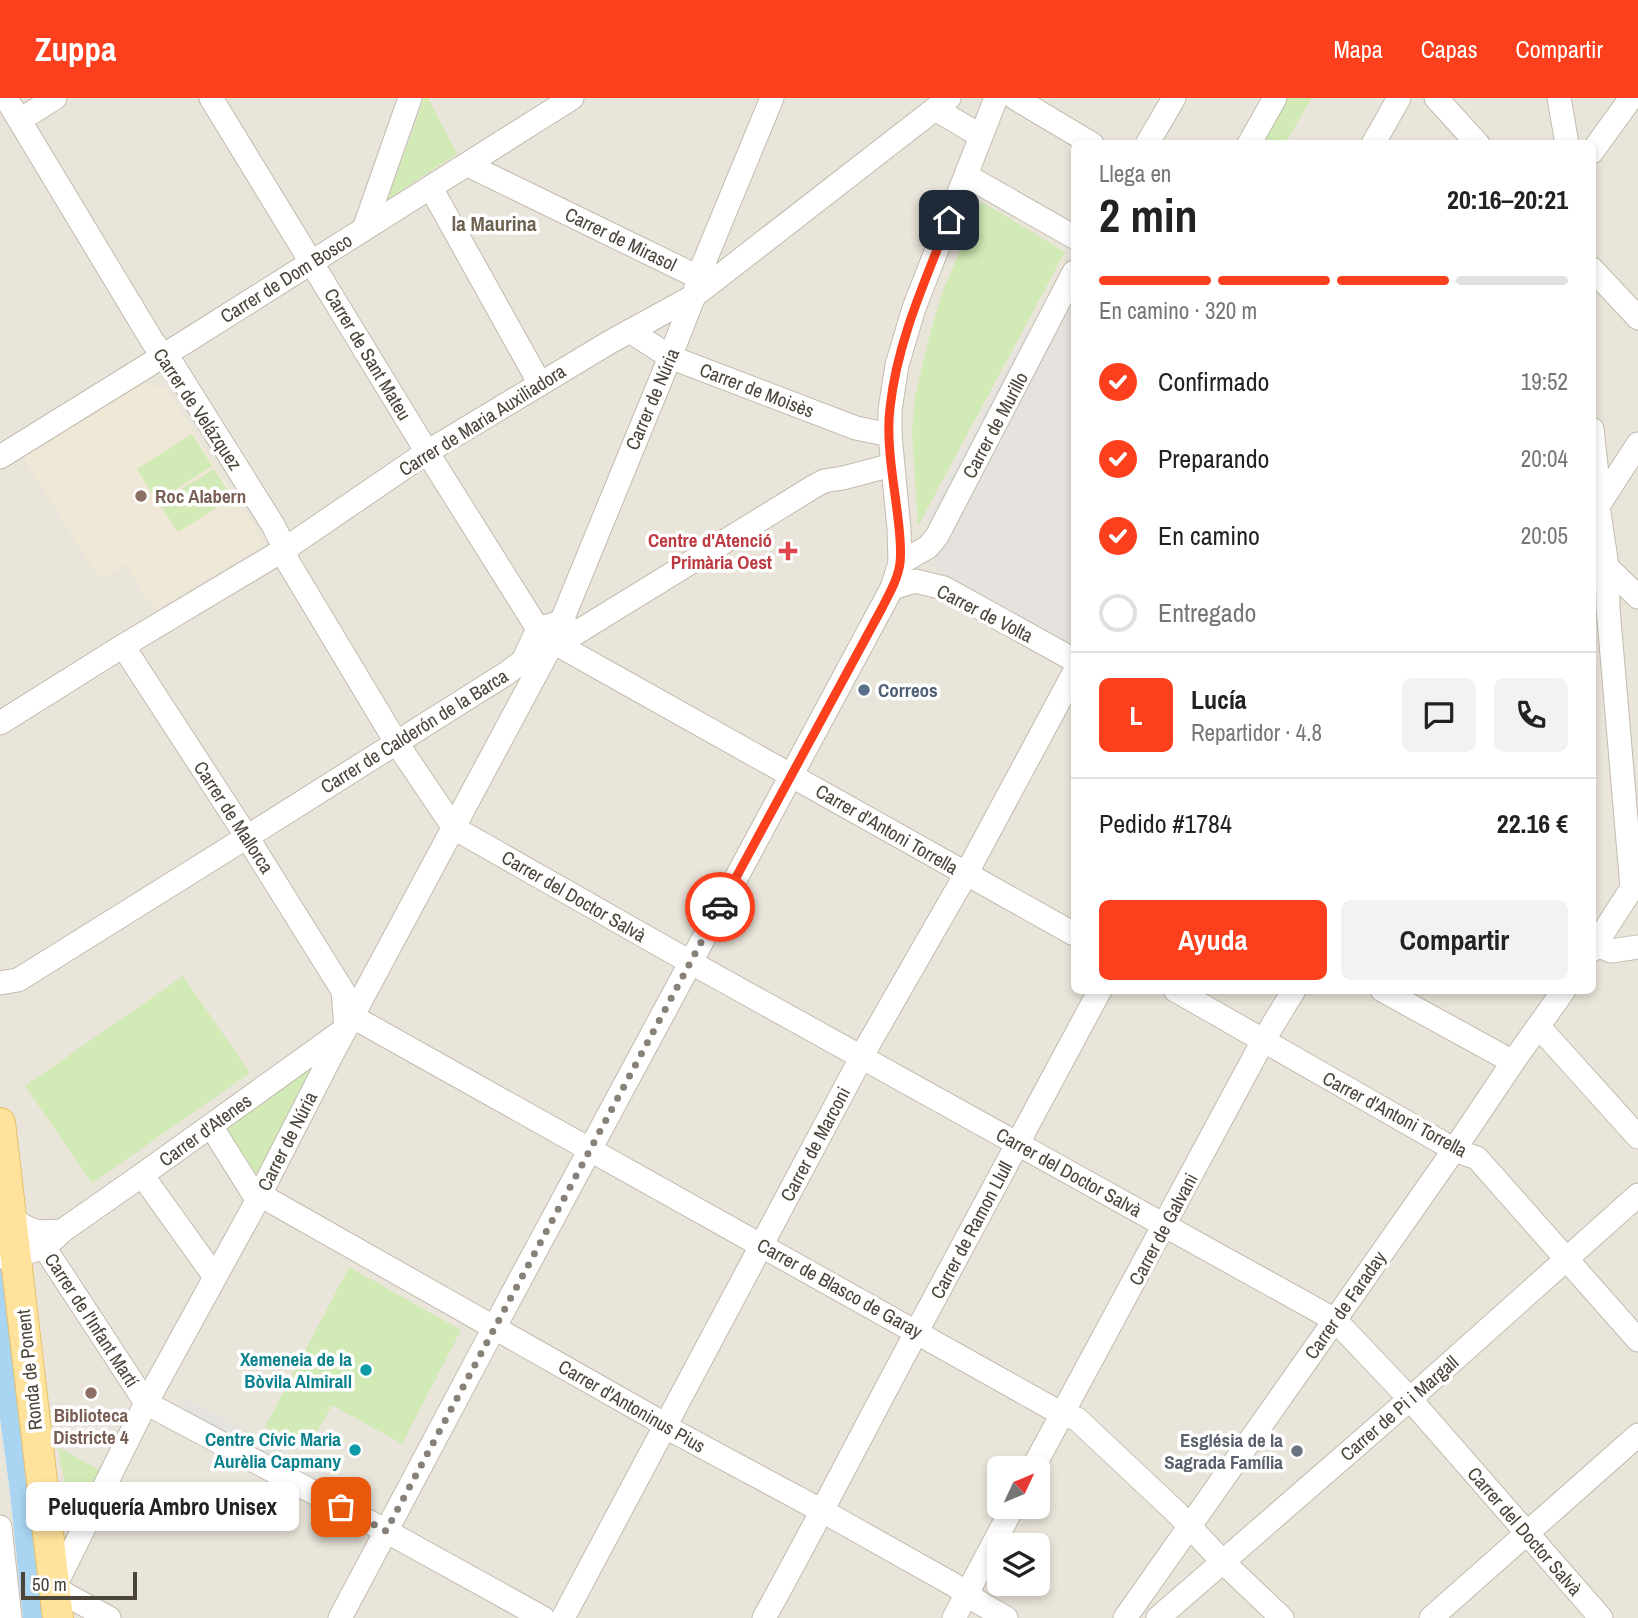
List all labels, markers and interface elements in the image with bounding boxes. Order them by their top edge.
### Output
text: Zuppa [35,27,116,71]
text: Mapa [1333,33,1383,65]
text: Capas [1421,33,1478,65]
text: Compartir [1516,33,1603,65]
text: Llega en [1099,158,1171,189]
text: 20:16–20:21 [1447,182,1568,217]
text: 2 min [1099,184,1198,246]
pin [919,190,979,250]
street label: Carrer de Mirasol [561,201,681,277]
icon: home [930,201,968,239]
district label: la Maurina [451,209,537,238]
street label: Carrer de Dom Bosco [215,227,357,329]
street label: Carrer de Sant Mateu [318,283,418,425]
text: En camino · 320 m [1099,295,1257,326]
street label: Carrer de Velázquez [148,343,249,475]
street label: Carrer de Núria [619,344,685,454]
street label: Carrer de Moisès [696,356,818,424]
street label: Carrer de Maria Auxiliadora [394,358,571,482]
icon: check [1099,363,1137,401]
text: Confirmado [1158,364,1269,399]
text: 19:52 [1521,366,1568,397]
street label: Carrer de Murillo [956,367,1034,483]
icon: check [1099,440,1137,478]
text: Preparando [1158,441,1269,476]
text: 20:04 [1521,443,1568,474]
place label: Roc Alabern [155,483,246,509]
marker: Roc Alabern [133,488,149,504]
icon: check [1099,517,1137,555]
text: En camino [1158,518,1260,553]
text: 20:05 [1521,520,1568,551]
place label: Centre d'Atenció Primària Oest [648,527,772,575]
marker: Centre d'Atenció Primària Oest [778,541,798,561]
street label: Carrer de Volta [932,578,1038,649]
text: Entregado [1158,595,1256,630]
street label: Carrer de Calderón de la Barca [315,662,513,799]
place label: Correos [878,677,938,703]
button: chat [1402,678,1476,752]
button: phone [1494,678,1568,752]
marker: Correos [856,682,872,698]
text: Lucía [1191,682,1247,717]
text: L [1129,698,1143,733]
text: Repartidor · 4.8 [1191,717,1322,748]
street label: Carrer de Mallorca [188,756,280,878]
street label: Carrer d'Antoni Torrella [811,778,963,880]
text: Pedido #1784 [1099,806,1232,841]
text: 22.16 € [1497,806,1568,841]
street label: Carrer del Doctor Salvà [497,844,651,948]
courier [685,872,755,942]
icon: car [701,888,739,926]
button: Ayuda [1099,900,1327,980]
button: Compartir [1341,900,1568,980]
street label: Carrer d'Antoni Torrella [1318,1065,1472,1163]
street label: Carrer de Marconi [774,1082,856,1206]
street label: Carrer d'Atenes [153,1087,257,1172]
street label: Carrer de Núria [251,1087,323,1195]
street label: Carrer del Doctor Salvà [992,1121,1147,1223]
street label: Carrer de Ramon Llull [924,1157,1018,1303]
street label: Carrer de Galvani [1122,1168,1204,1290]
street label: Carrer de Blasco de Garay [753,1232,928,1344]
street label: Carrer de Faraday [1298,1246,1392,1364]
street label: Carrer de l'Infant Martí [39,1248,146,1393]
street label: Ronda de Ponent [10,1308,48,1432]
place label: Xemeneia de la Bòvila Almirall [240,1346,352,1394]
street label: Carrer de Pi i Margall [1334,1349,1464,1467]
street label: Carrer d'Antoninus Pius [554,1353,710,1459]
marker: Xemeneia de la Bòvila Almirall [358,1362,374,1378]
marker: Biblioteca Districte 4 [83,1385,99,1401]
place label: Biblioteca Districte 4 [53,1402,129,1450]
place label: Centre Cívic Maria Aurèlia Capmany [205,1426,341,1474]
place label: Església de la Sagrada Família [1164,1427,1283,1475]
marker: Centre Cívic Maria Aurèlia Capmany [347,1442,363,1458]
marker: Església de la Sagrada Família [1289,1443,1305,1459]
north arrow [987,1456,1050,1519]
map controls [987,1456,1050,1596]
street label: Carrer del Doctor Salvà [1462,1461,1588,1601]
pin [311,1477,371,1537]
callout: Peluquería Ambro Unisex [26,1482,299,1532]
icon: bag [322,1488,360,1526]
text: Peluquería Ambro Unisex [48,1491,277,1522]
button: layers [987,1533,1050,1596]
scale bar [21,1569,136,1601]
text: 50 m [32,1571,67,1597]

